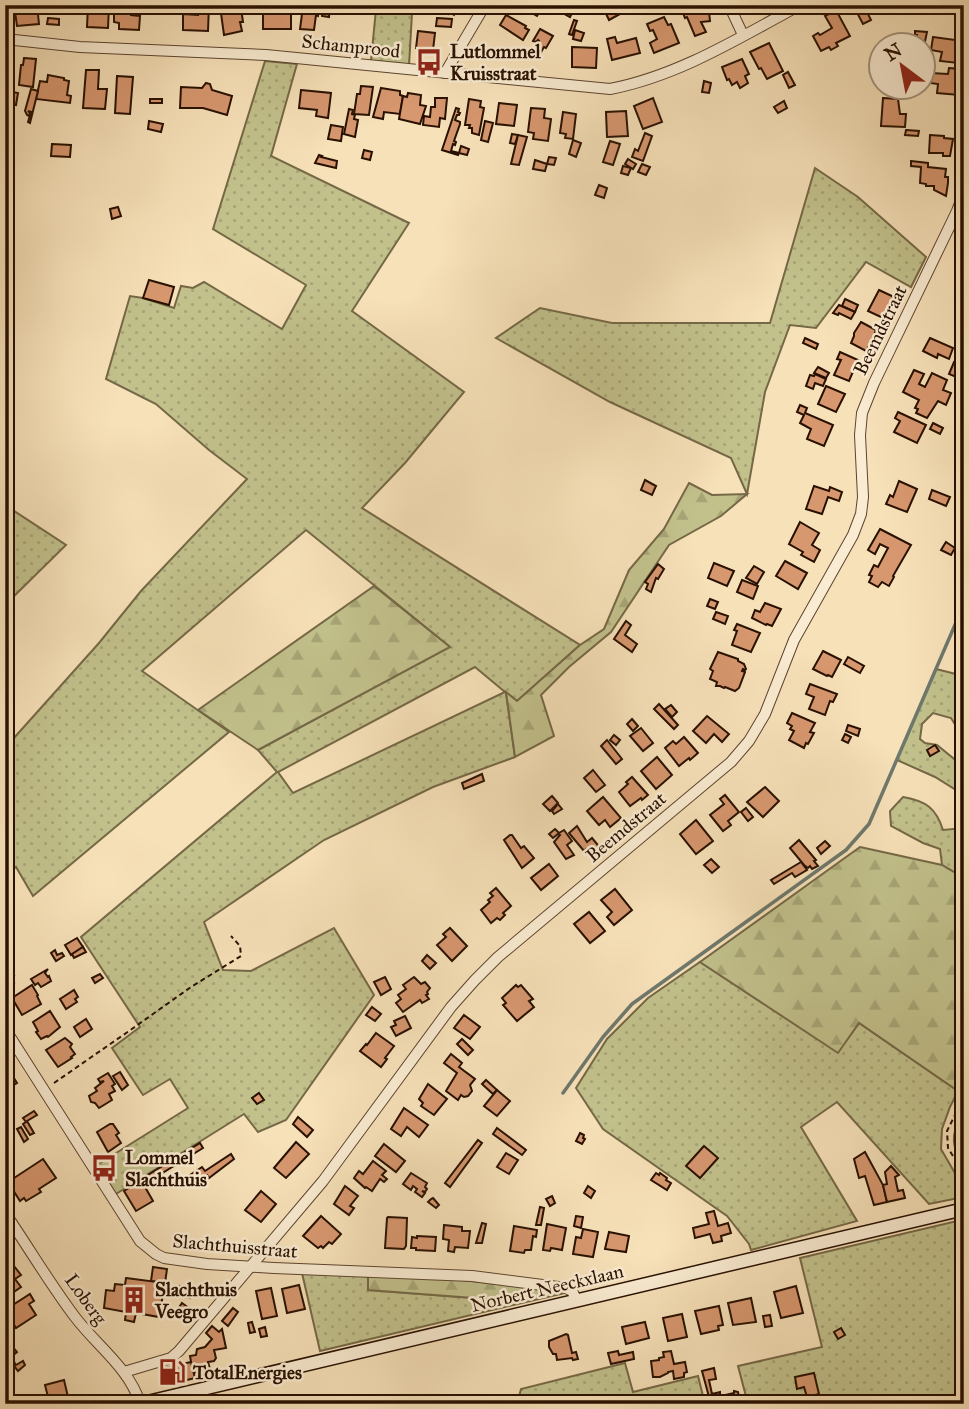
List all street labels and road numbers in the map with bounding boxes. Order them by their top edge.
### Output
street label: Schamprood [301,29,402,63]
street label: Beemdstraat [848,281,912,379]
street label: Beemdstraat [581,787,671,867]
street label: Slachthuisstraat [171,1229,299,1263]
street label: Norbert Neeckxlaan [468,1259,626,1317]
street label: Loberg [59,1269,112,1329]

